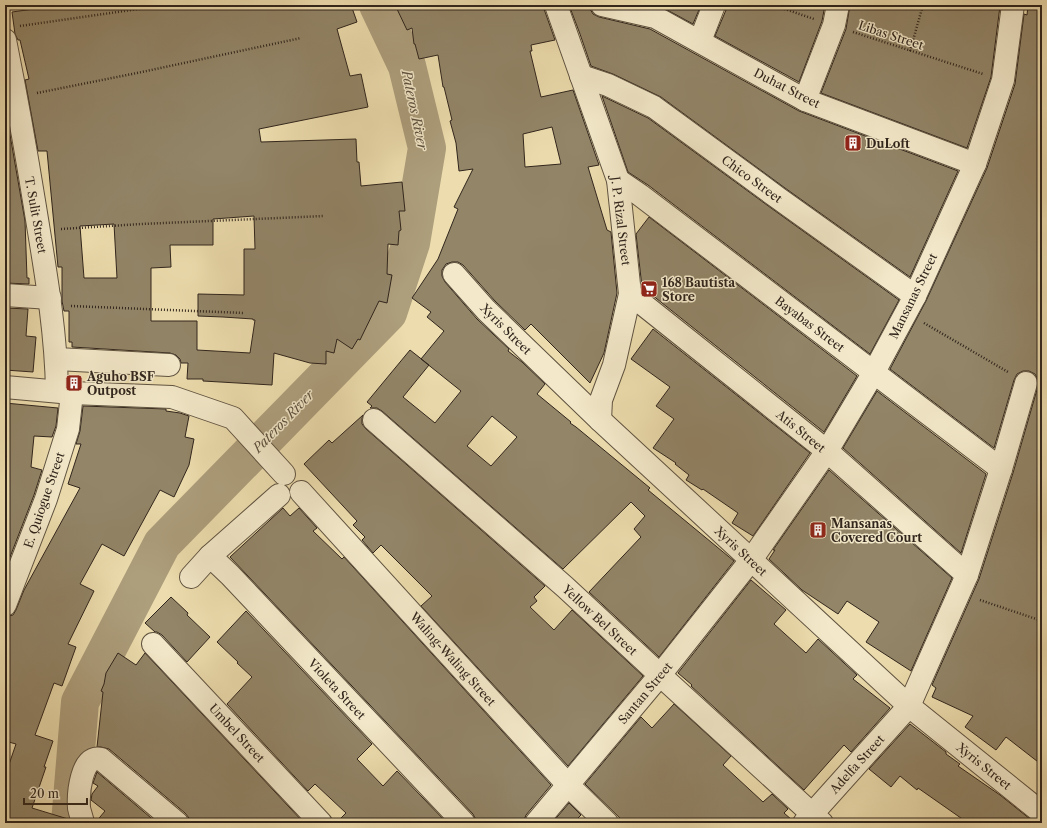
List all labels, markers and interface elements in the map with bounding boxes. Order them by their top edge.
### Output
street label: Libas Street [857,17,926,53]
street label: Duhat Street [751,65,823,111]
water label: Pateros River [399,68,431,152]
building icon: DuLoft [843,133,863,153]
place label: DuLoft [866,136,910,151]
street label: Chico Street [719,152,786,206]
street label: J. P. Rizal Street [608,174,634,267]
street label: T. Sulit Street [22,175,50,255]
street label: Mansanas Street [886,250,941,341]
place label: 168 Bautista Store [662,275,736,304]
supermarket icon: 168 Bautista Store [639,279,659,299]
street label: Bayabas Street [772,293,848,355]
street label: Xyris Street [477,300,535,358]
place label: Aguho BSF Outpost [86,369,155,398]
building icon: Aguho BSF Outpost [64,373,84,393]
water label: Pateros River [248,386,318,456]
street label: Atis Street [773,406,829,456]
street label: E. Quiogue Street [21,449,68,550]
place label: Mansanas Covered Court [831,516,922,545]
building icon: Mansanas Covered Court [808,520,828,540]
street label: Xyris Street [711,522,771,580]
street label: Yellow Bel Street [559,581,641,659]
street label: Waling-Waling Street [406,608,500,710]
street label: Violeta Street [304,655,369,723]
street label: Santan Street [615,658,676,727]
street label: Umbel Street [206,701,269,766]
street label: Adelfa Street [826,731,888,797]
street label: Xyris Street [953,739,1015,793]
scale bar [24,780,87,806]
text: 20 m [30,786,59,801]

